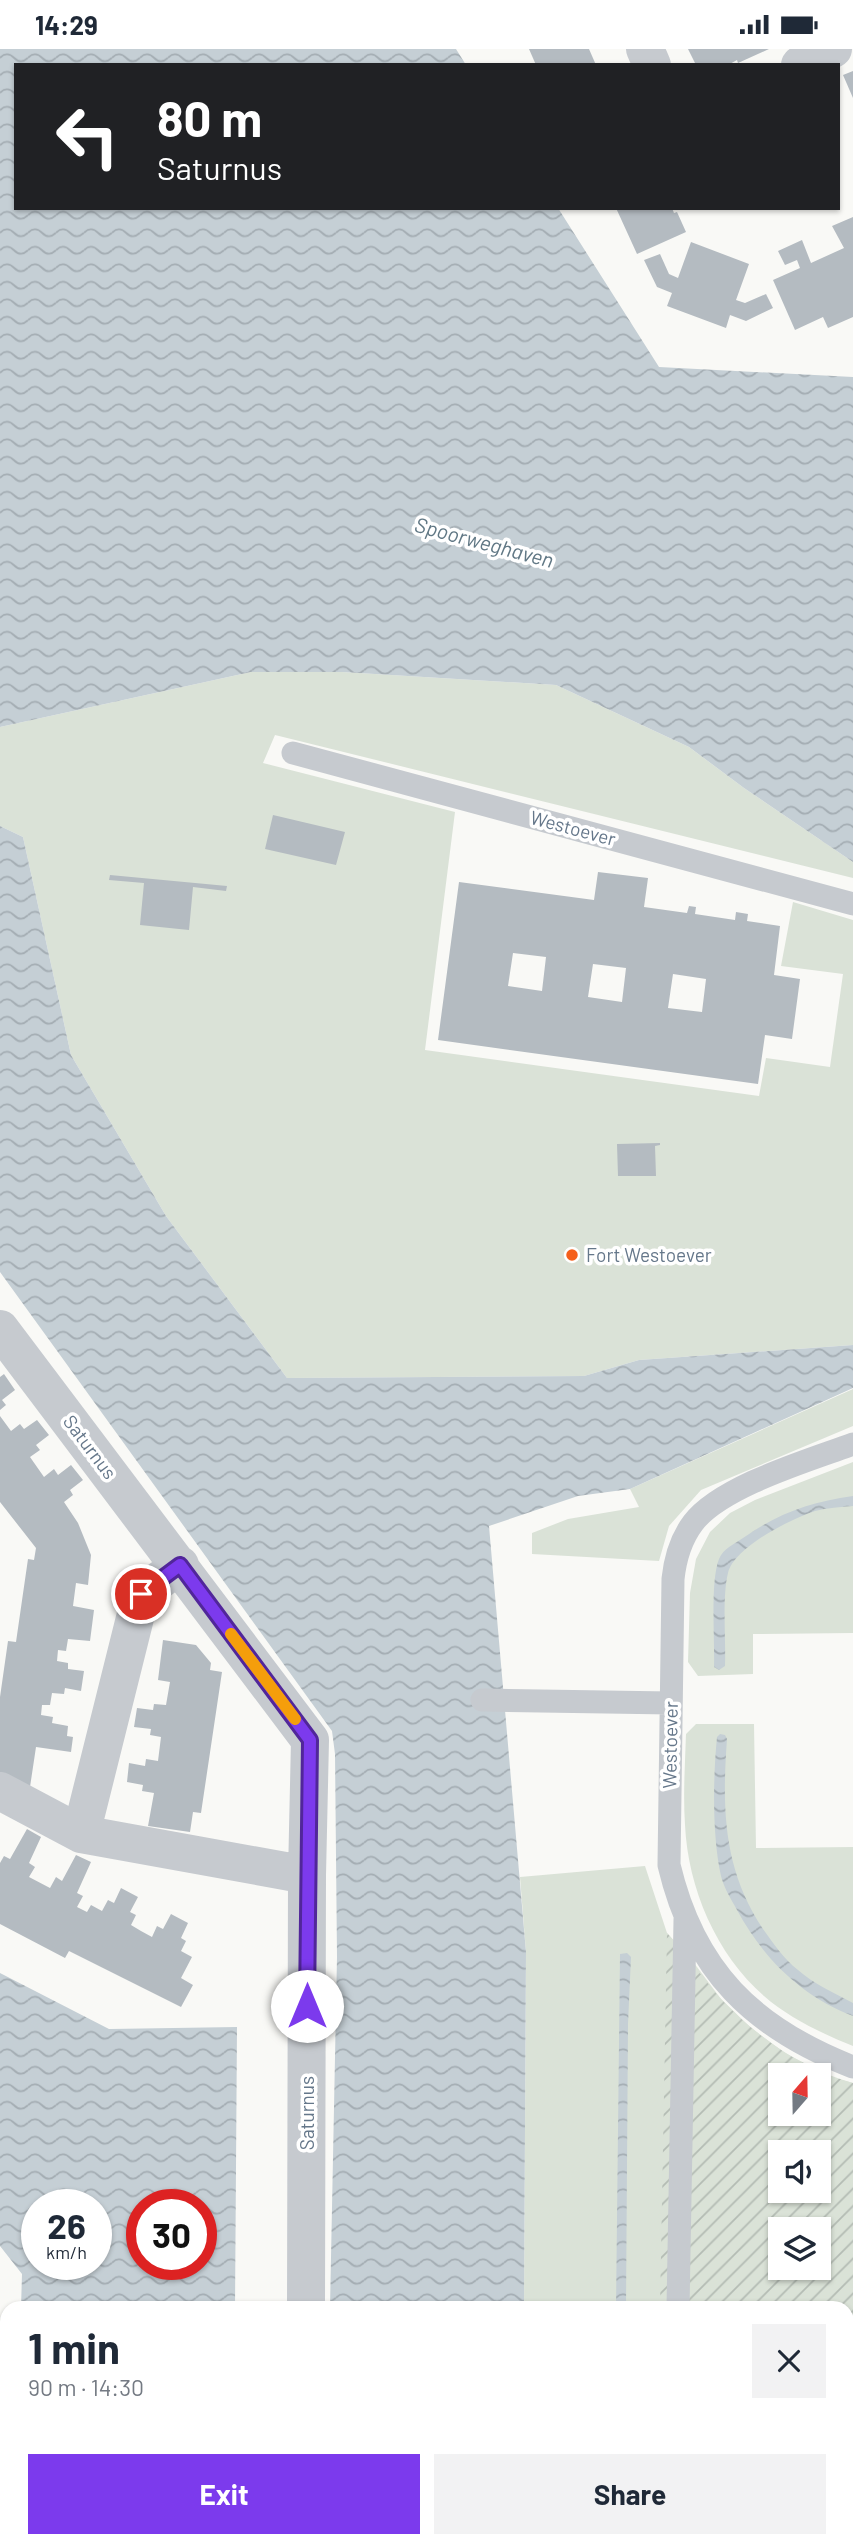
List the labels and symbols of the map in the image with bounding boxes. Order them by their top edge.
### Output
water label: Spoorweghaven [412,511,556,572]
street label: Westoever [528,805,618,850]
place label: Fort Westoever [586,1243,712,1266]
marker: Fort Westoever [564,1247,580,1263]
street label: Saturnus [59,1410,122,1483]
pin [111,1564,171,1624]
street label: Westoever [657,1701,682,1789]
position arrow [270,1969,344,2043]
north arrow [768,2063,831,2126]
street label: Saturnus [295,2076,318,2150]
speed limit sign: 30 [126,2189,217,2280]

